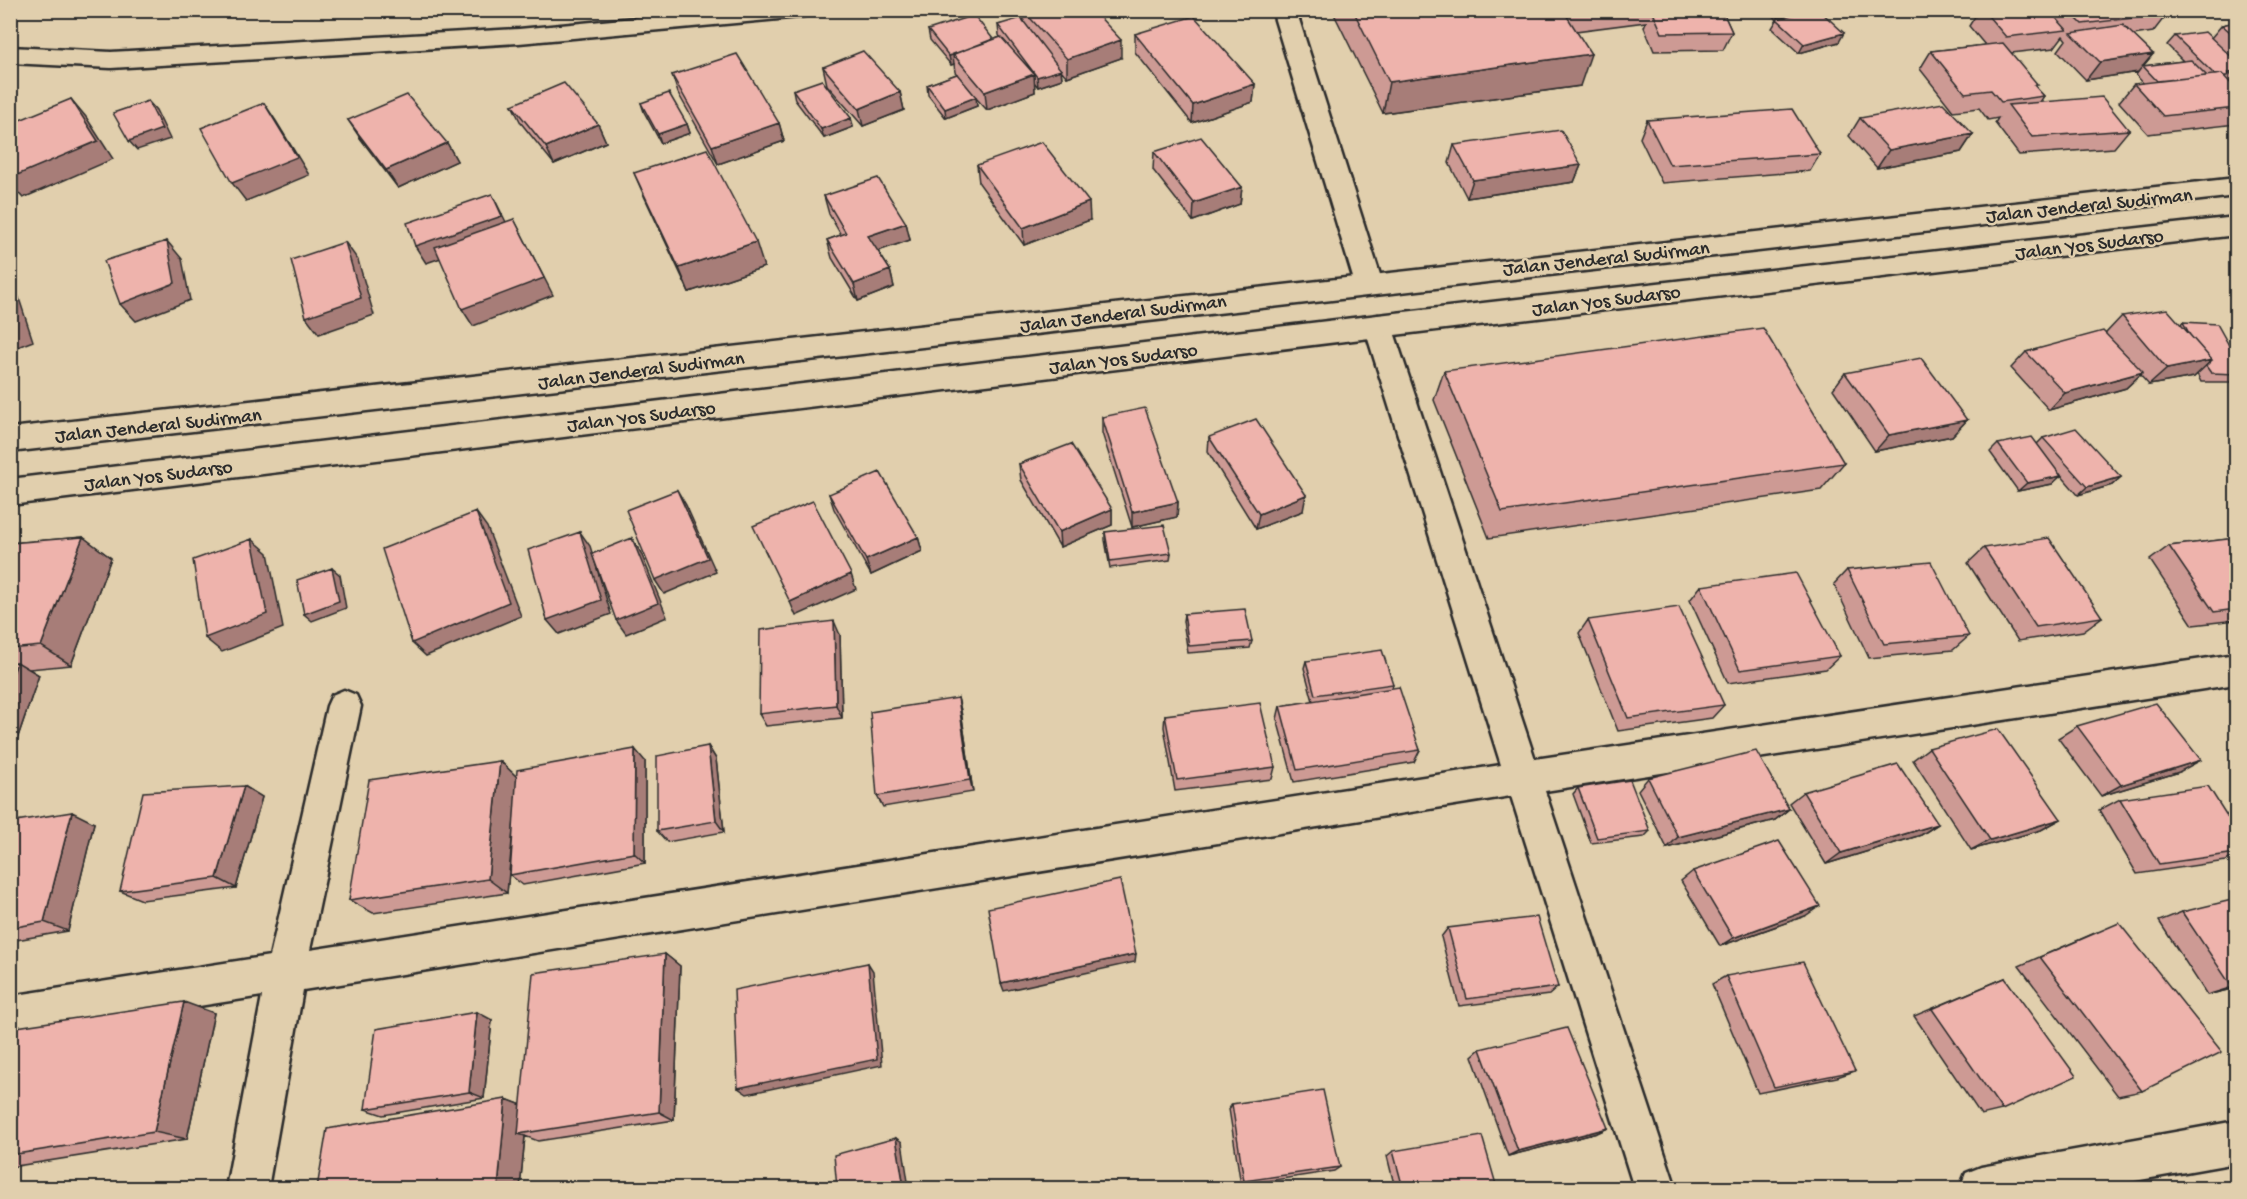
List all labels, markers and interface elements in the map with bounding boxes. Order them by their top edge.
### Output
street label: Jalan Jenderal Sudirman [1985,185,2194,230]
street label: Jalan Yos Sudarso [2014,226,2165,267]
street label: Jalan Jenderal Sudirman [1502,238,1711,283]
street label: Jalan Yos Sudarso [1531,282,1682,323]
street label: Jalan Jenderal Sudirman [1019,291,1228,340]
street label: Jalan Yos Sudarso [1048,340,1199,381]
street label: Jalan Jenderal Sudirman [537,348,746,397]
street label: Jalan Yos Sudarso [566,398,717,439]
street label: Jalan Jenderal Sudirman [54,405,263,450]
street label: Jalan Yos Sudarso [83,457,234,498]

